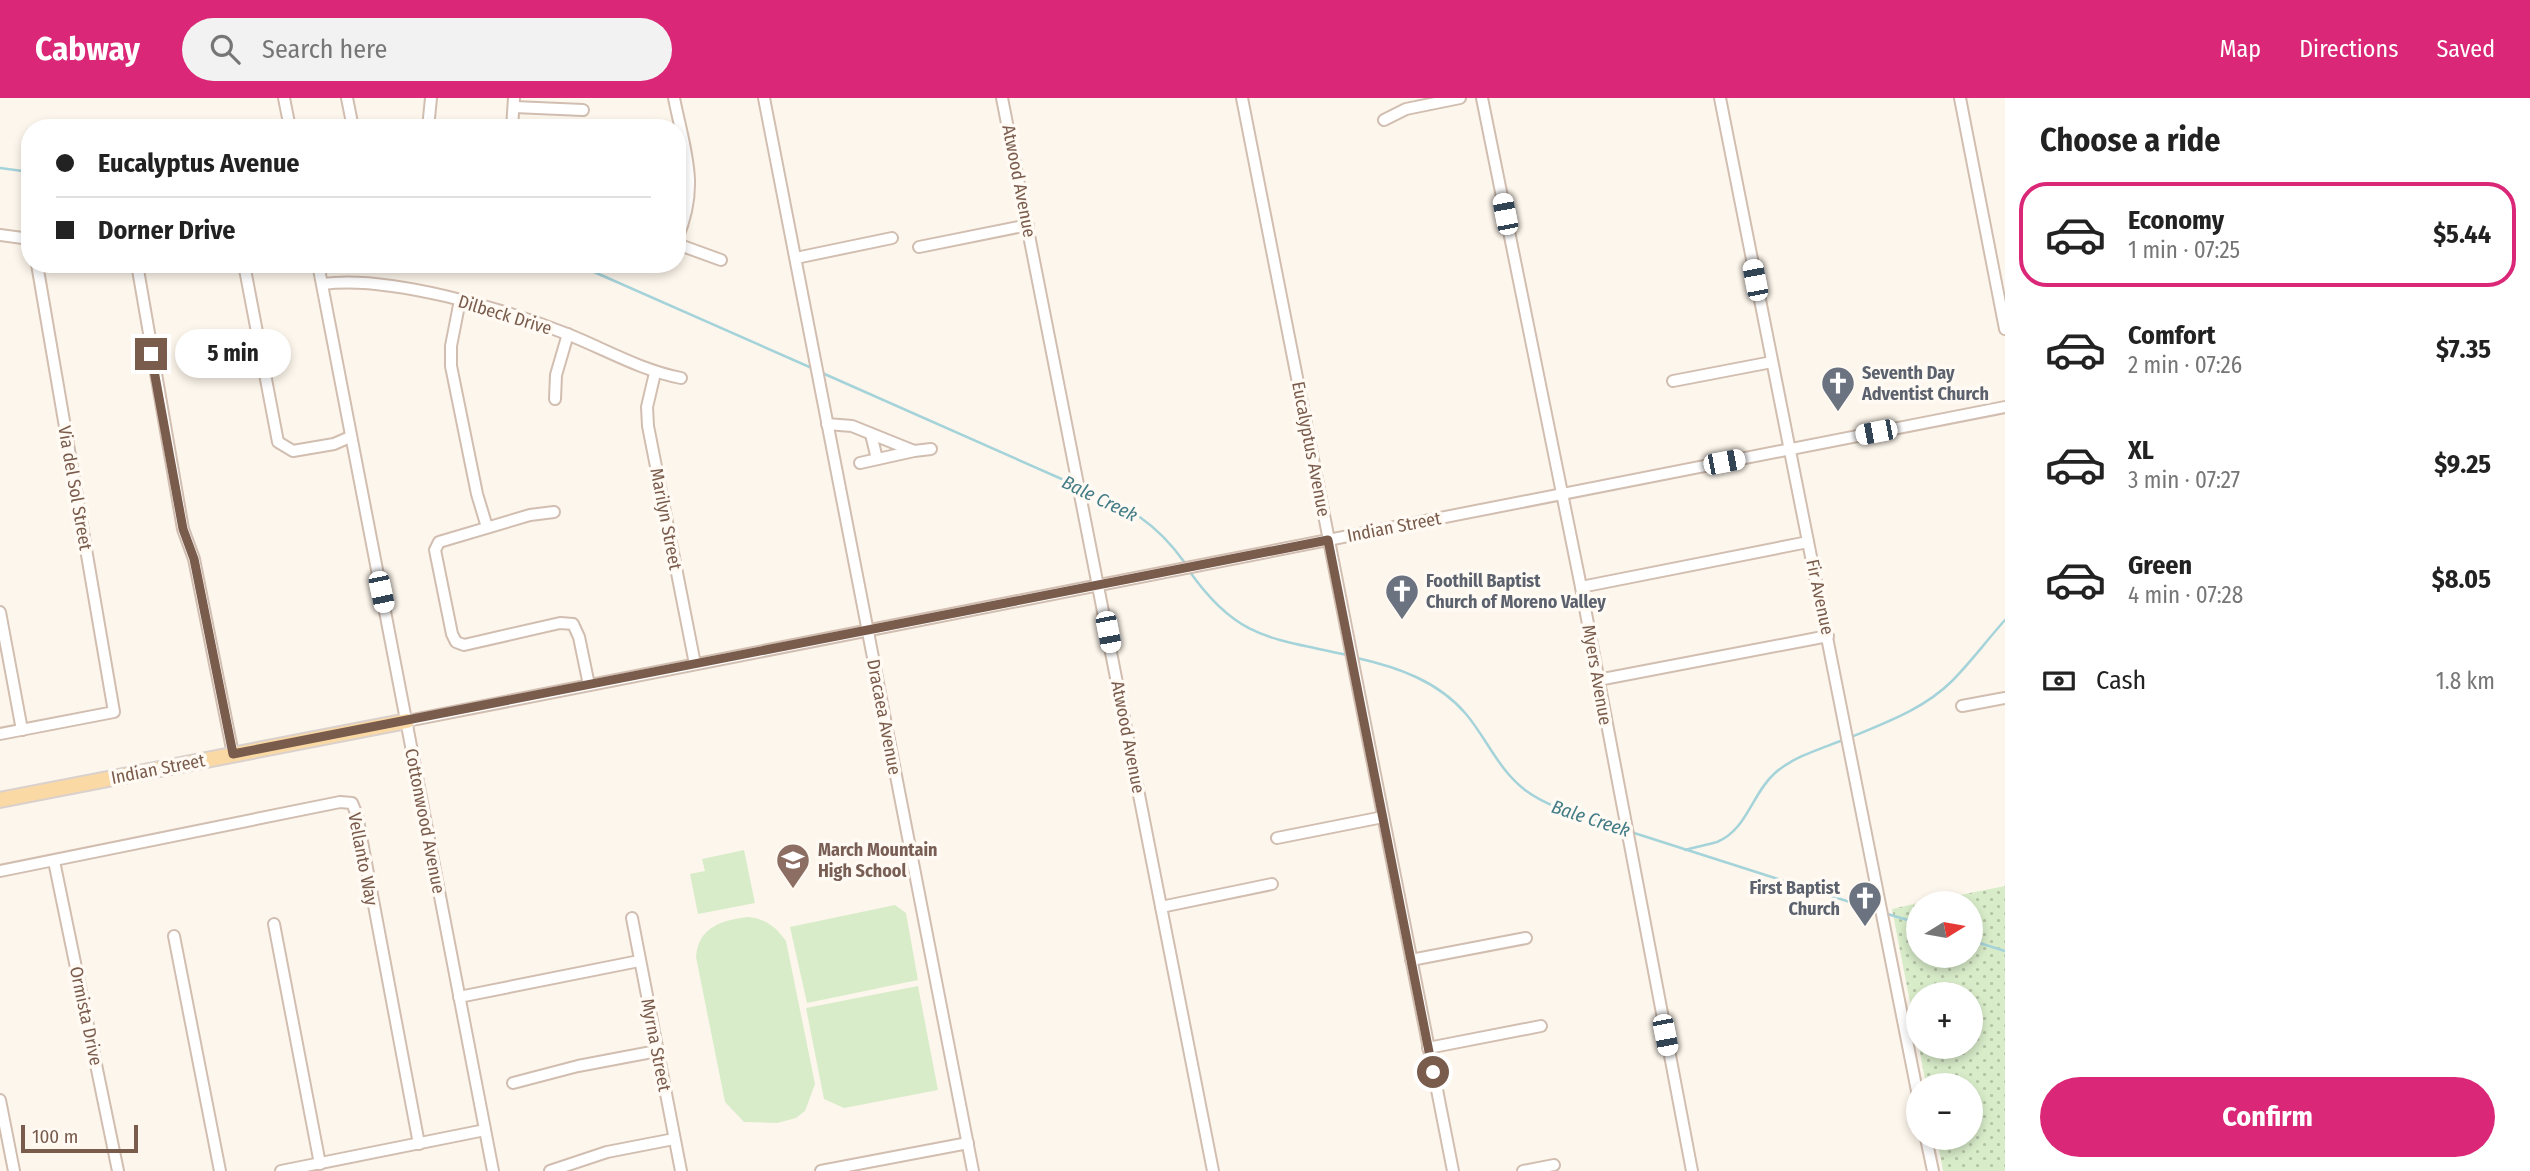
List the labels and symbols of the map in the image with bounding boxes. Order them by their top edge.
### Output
street label: Atwood Avenue [997,123,1041,239]
car [1491,191,1520,237]
car [1741,257,1770,303]
street label: Dilbeck Drive [456,290,555,340]
callout: 5 min [176,330,291,378]
route end [135,338,167,370]
place label: Seventh Day Adventist Church [1861,362,1989,405]
church icon: Seventh Day Adventist Church [1819,364,1857,413]
street label: Eucalyptus Avenue [1287,380,1335,519]
car [1854,418,1899,446]
street label: Via del Sol Street [53,424,97,552]
car [1702,448,1747,476]
street label: Marilyn Street [645,466,687,572]
water label: Bale Creek [1058,470,1141,527]
street label: Indian Street [1345,507,1443,547]
street label: Fir Avenue [1801,557,1839,637]
car [367,569,396,615]
place label: Foothill Baptist Church of Moreno Valley [1426,570,1606,613]
church icon: Foothill Baptist Church of Moreno Valley [1383,572,1421,621]
car [1094,609,1123,655]
street label: Myers Avenue [1577,623,1617,727]
street label: Dracaea Avenue [862,657,906,777]
street label: Atwood Avenue [1106,679,1150,795]
street label: Cottonwood Avenue [400,747,450,896]
street label: Indian Street [109,749,207,789]
water label: Bale Creek [1549,795,1633,842]
street label: Vellanto Way [343,811,383,907]
place label: March Mountain High School [818,839,938,882]
school or university icon: March Mountain High School [774,841,812,890]
place label: First Baptist Church [1749,877,1841,920]
church icon: First Baptist Church [1846,879,1884,928]
north arrow [1906,891,1983,968]
street label: Ormista Drive [65,965,107,1068]
street label: Myrna Street [636,997,676,1093]
car [1651,1012,1680,1058]
route start [1417,1056,1449,1088]
scale bar [21,1122,138,1154]

